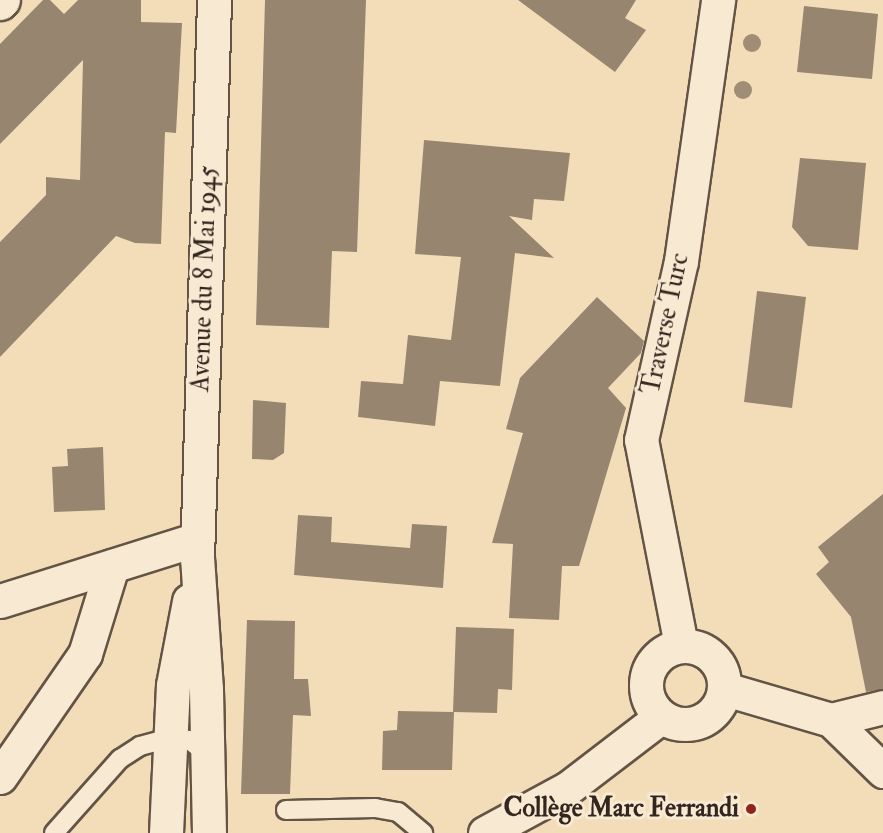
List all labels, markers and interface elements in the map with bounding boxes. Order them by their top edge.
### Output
street label: Avenue du 8 Mai 1945 [185,165,225,393]
street label: Traverse Turc [636,251,696,397]
place label: Collège Marc Ferrandi [503,793,739,825]
marker: Collège Marc Ferrandi [744,802,758,816]

